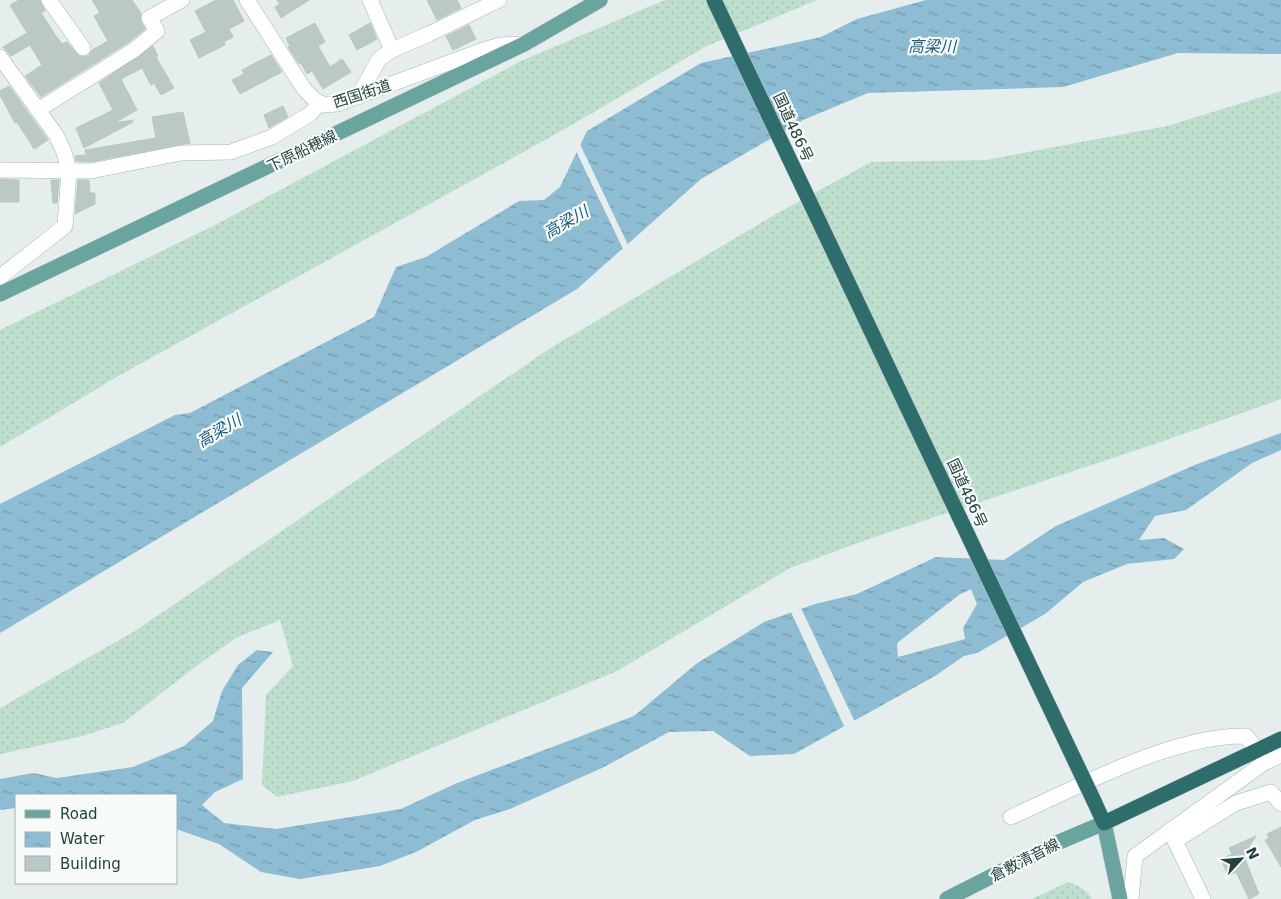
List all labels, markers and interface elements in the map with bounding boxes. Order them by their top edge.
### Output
water label: 高梁川 [908,37,958,56]
street label: 西国街道 [331,76,393,112]
street label: 国道486号 [769,90,817,164]
street label: 下原船穂線 [264,126,340,176]
water label: 高梁川 [540,201,593,242]
water label: 高梁川 [194,409,246,452]
street label: 国道486号 [943,456,991,530]
legend [15,794,178,884]
text: Road [60,805,98,823]
text: Water [60,830,105,848]
north arrow [1216,834,1266,884]
street label: 倉敷清音線 [987,835,1063,885]
text: N [1243,845,1262,862]
text: Building [60,855,121,873]

